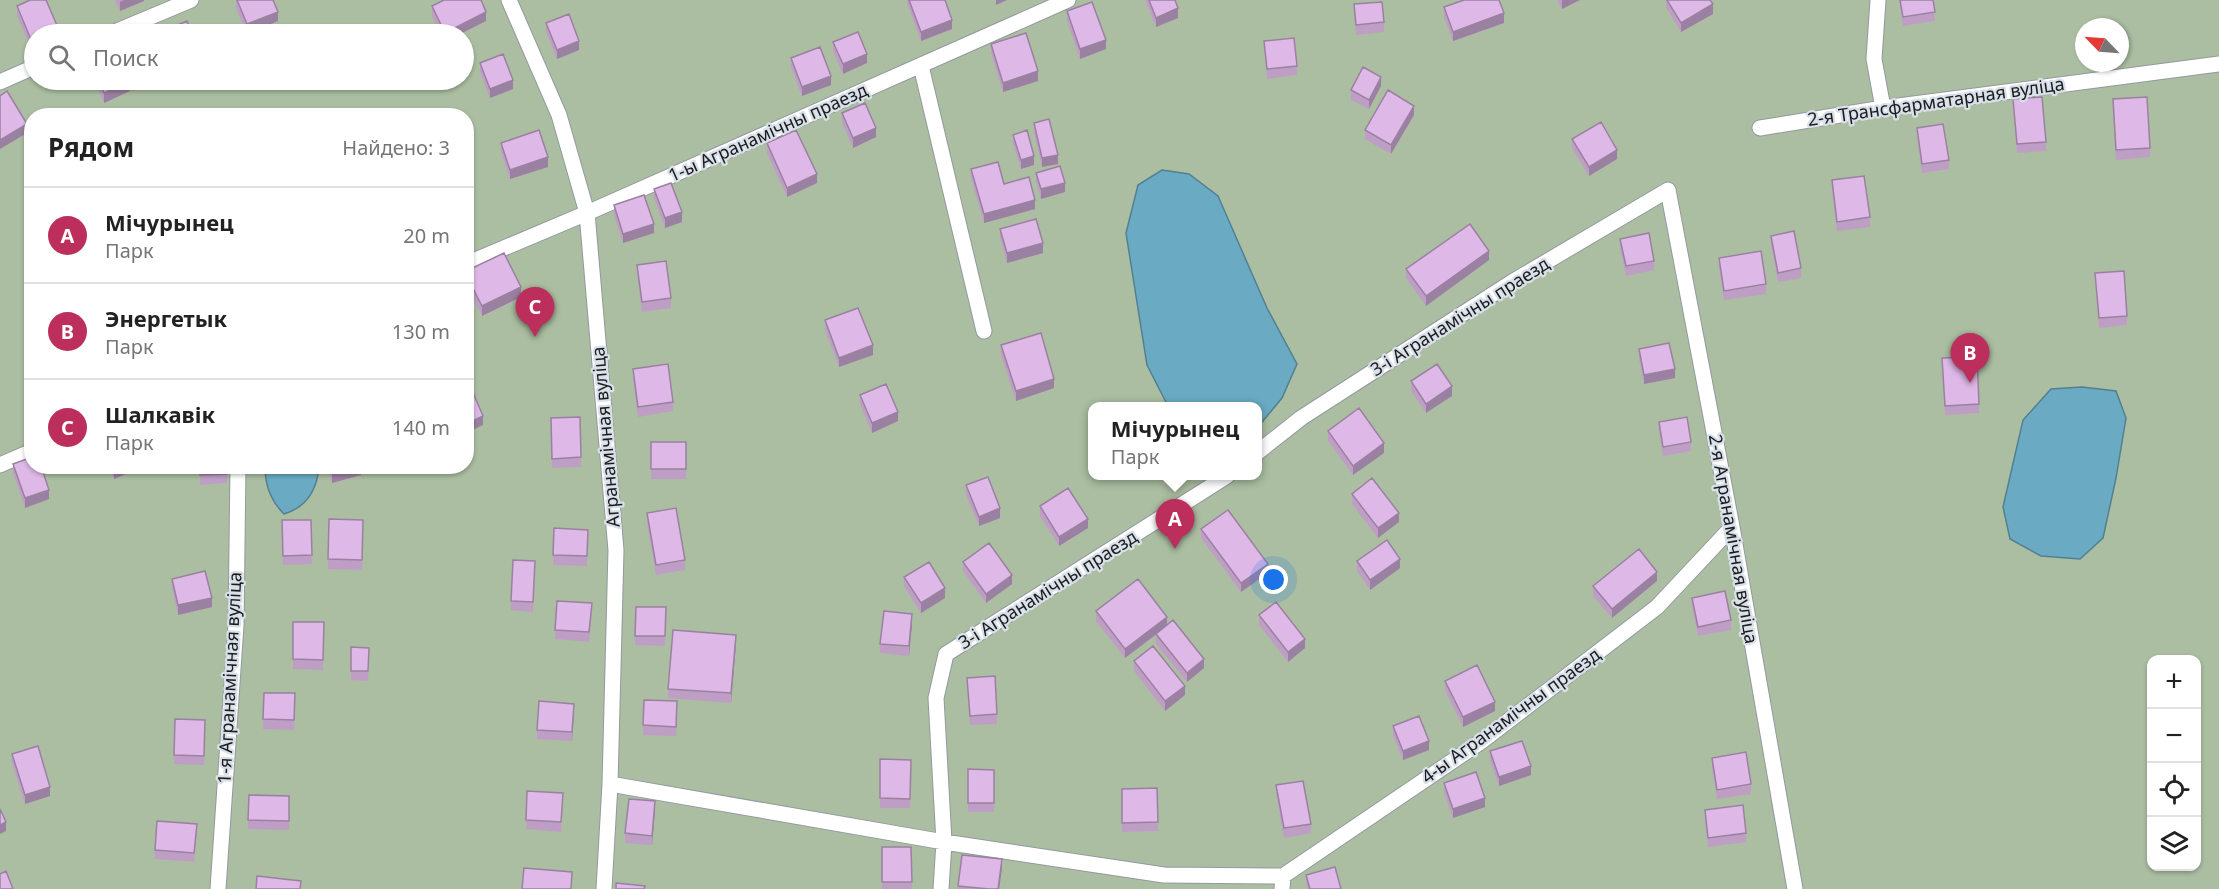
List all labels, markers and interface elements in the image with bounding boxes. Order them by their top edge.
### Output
north arrow [2075,18,2129,72]
search box [24,24,474,90]
icon: search [45,41,78,74]
text: Поиск [93,42,158,72]
street label: 2-я Трансфарматарная вуліца [1806,71,2066,131]
street label: 1-ы Агранамічны праезд [664,77,871,187]
text: Рядом [48,129,134,165]
text: Найдено: 3 [342,134,450,161]
text: Мічурынец [105,207,233,237]
text: A [61,222,74,249]
text: 20 m [403,222,450,249]
text: Парк [105,237,154,264]
street label: 3-і Агранамічны праезд [1365,251,1554,381]
pin: C [516,288,554,337]
text: Энергетык [105,303,227,333]
text: B [61,318,74,345]
text: 130 m [392,318,450,345]
text: Парк [105,333,154,360]
pin: B [1950,334,1990,383]
street label: Агранамічная вуліца [585,346,625,528]
text: Шалкавік [105,399,215,429]
popup [1088,402,1262,480]
text: Мічурынец [1111,413,1239,443]
text: C [61,414,74,441]
text: 140 m [392,414,450,441]
text: Парк [105,429,154,456]
street label: 2-я Агранамічная вуліца [1704,432,1764,645]
text: Парк [1111,443,1159,470]
pin: A [1156,500,1194,549]
street label: 3-і Агранамічны праезд [953,524,1142,654]
your location [1259,565,1288,594]
street label: 1-я Агранамічная вуліца [211,571,247,785]
street label: 4-ы Агранамічны праезд [1416,642,1605,788]
map controls [2147,655,2201,871]
button: + [2147,655,2201,709]
button: − [2147,709,2201,763]
button: locate [2147,763,2201,817]
button: layers [2147,817,2201,871]

